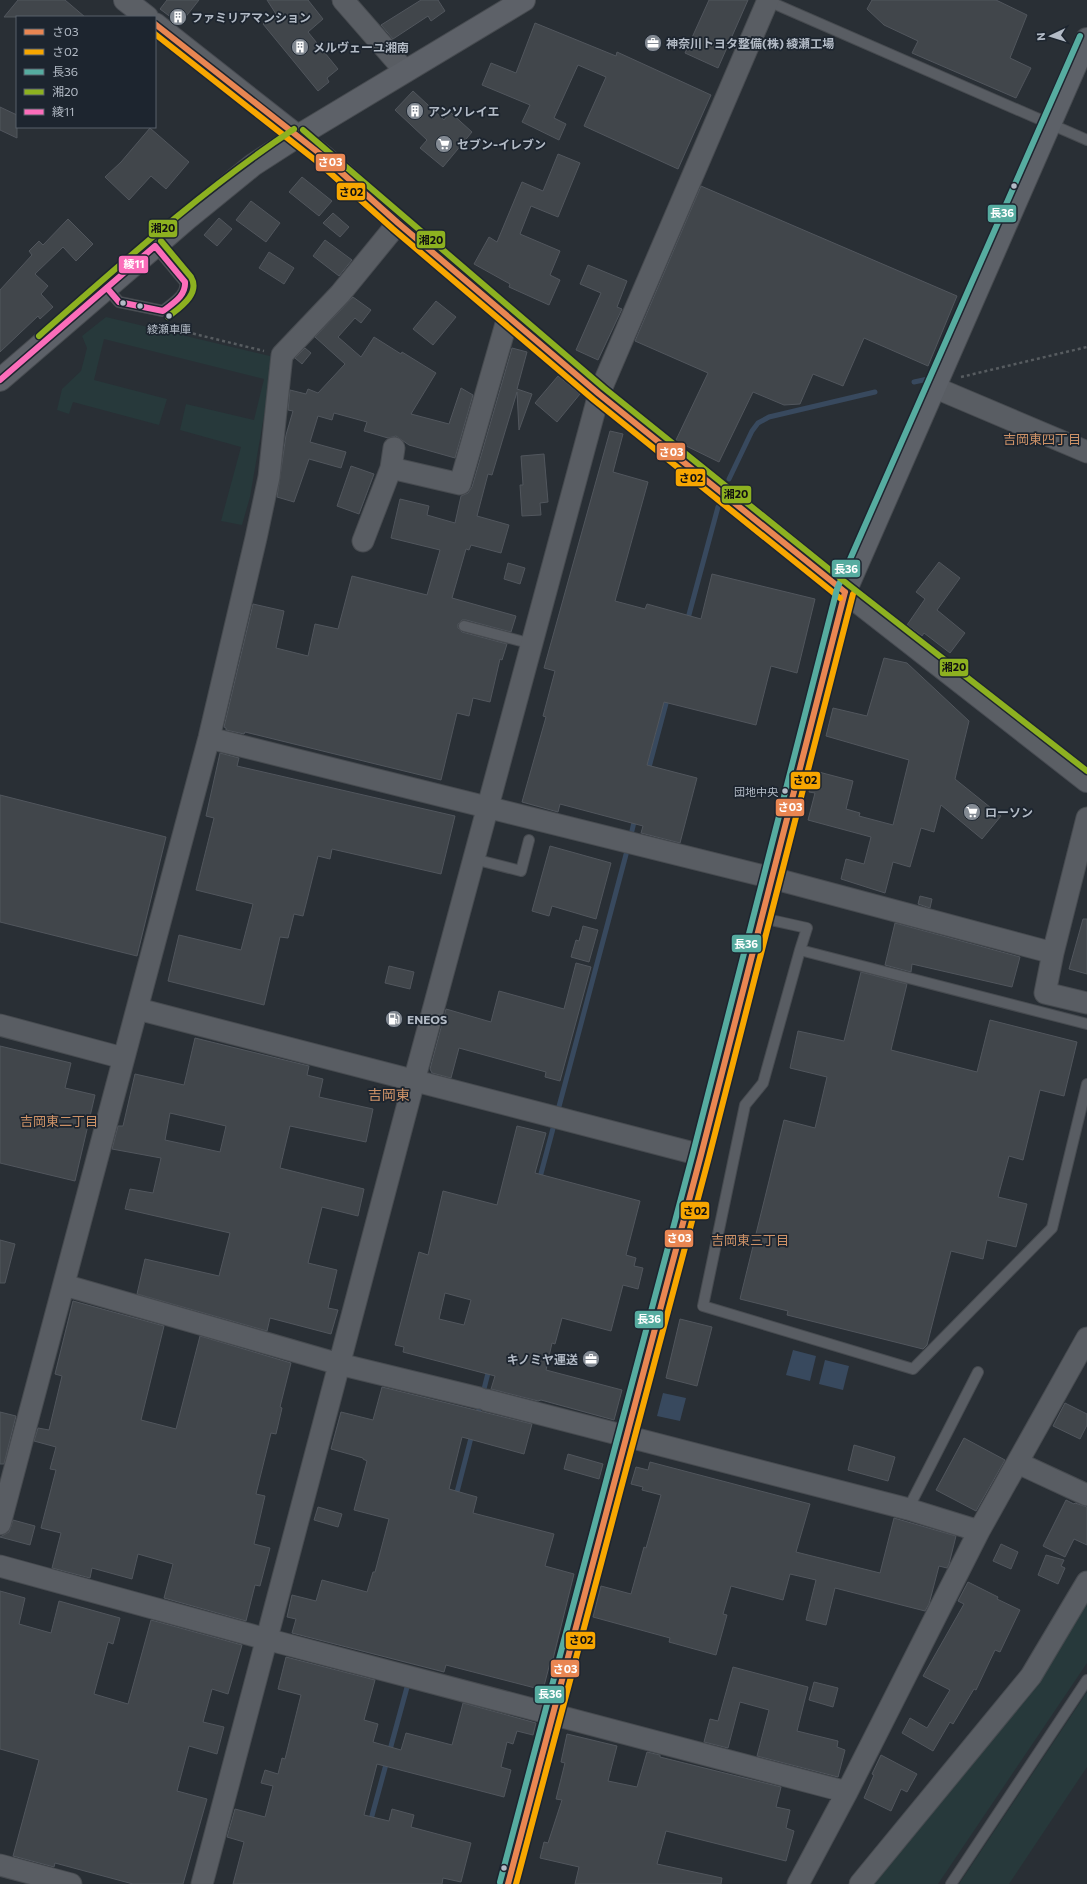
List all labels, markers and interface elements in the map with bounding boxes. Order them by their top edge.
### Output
building icon: ファミリアマンション [168,7,188,27]
place label: ファミリアマンション [191,10,311,24]
legend [16,16,156,128]
north arrow [1031,16,1071,56]
text: さ03 [52,24,79,38]
text: N [1034,32,1047,41]
office icon: 神奈川トヨタ整備(株) 綾瀬工場 [643,33,663,53]
place label: 神奈川トヨタ整備(株) 綾瀬工場 [666,36,834,50]
building icon: メルヴェーユ湘南 [290,37,310,57]
place label: メルヴェーユ湘南 [313,40,409,54]
text: さ02 [52,44,79,58]
text: 長36 [52,64,78,78]
text: 湘20 [52,84,79,98]
building icon: アンソレイエ [405,101,425,121]
text: 綾11 [52,104,74,118]
place label: アンソレイエ [428,104,499,118]
supermarket icon: セブン-イレブン [434,134,454,154]
place label: セブン-イレブン [457,137,546,151]
line badge: さ03 [315,153,346,172]
text: さ03 [318,155,342,168]
unlabelled marker [1009,181,1019,191]
line badge: さ02 [336,182,366,201]
text: さ02 [339,185,363,198]
line badge: 長36 [987,204,1017,223]
text: 長36 [990,206,1014,219]
line badge: 湘20 [148,219,178,238]
text: 湘20 [151,221,175,234]
line badge: 湘20 [416,230,446,249]
text: 湘20 [419,233,443,246]
line badge: 綾11 [118,255,149,274]
text: 綾11 [124,257,144,270]
unlabelled marker [118,298,128,308]
unlabelled marker [135,301,145,311]
marker: 綾瀬車庫 [164,311,174,321]
place label: 綾瀬車庫 [147,322,191,335]
district label: 吉岡東四丁目 [1003,431,1081,447]
line badge: さ03 [656,442,686,461]
text: さ03 [659,445,683,458]
line badge: さ02 [675,468,706,487]
text: さ02 [679,471,703,484]
line badge: 湘20 [721,485,752,504]
text: 湘20 [724,487,748,500]
line badge: 長36 [831,559,861,578]
text: 長36 [834,562,858,575]
line badge: 湘20 [939,658,969,677]
text: 湘20 [942,660,966,673]
line badge: さ02 [790,771,821,790]
text: さ02 [793,773,817,786]
place label: 団地中央 [734,785,779,798]
marker: 団地中央 [780,786,790,796]
line badge: さ03 [775,798,805,817]
text: さ03 [778,800,802,813]
supermarket icon: ローソン [962,802,982,822]
place label: ローソン [985,805,1033,819]
line badge: 長36 [731,934,762,953]
text: 長36 [734,937,758,950]
fuel station icon: ENEOS [384,1009,404,1029]
place label: ENEOS [407,1012,447,1026]
district label: 吉岡東 [368,1086,410,1103]
district label: 吉岡東二丁目 [20,1113,98,1129]
line badge: さ02 [680,1201,710,1220]
text: さ02 [683,1204,707,1217]
line badge: さ03 [664,1229,694,1248]
text: さ03 [667,1231,691,1244]
district label: 吉岡東三丁目 [711,1232,789,1248]
line badge: 長36 [634,1310,664,1329]
text: 長36 [637,1312,661,1325]
office icon: キノミヤ運送 [581,1349,601,1369]
place label: キノミヤ運送 [507,1352,578,1366]
line badge: さ02 [565,1631,596,1650]
text: さ02 [569,1633,593,1646]
line badge: さ03 [550,1659,580,1678]
text: さ03 [553,1662,577,1675]
line badge: 長36 [534,1685,565,1704]
text: 長36 [538,1687,562,1700]
unlabelled marker [499,1863,509,1873]

